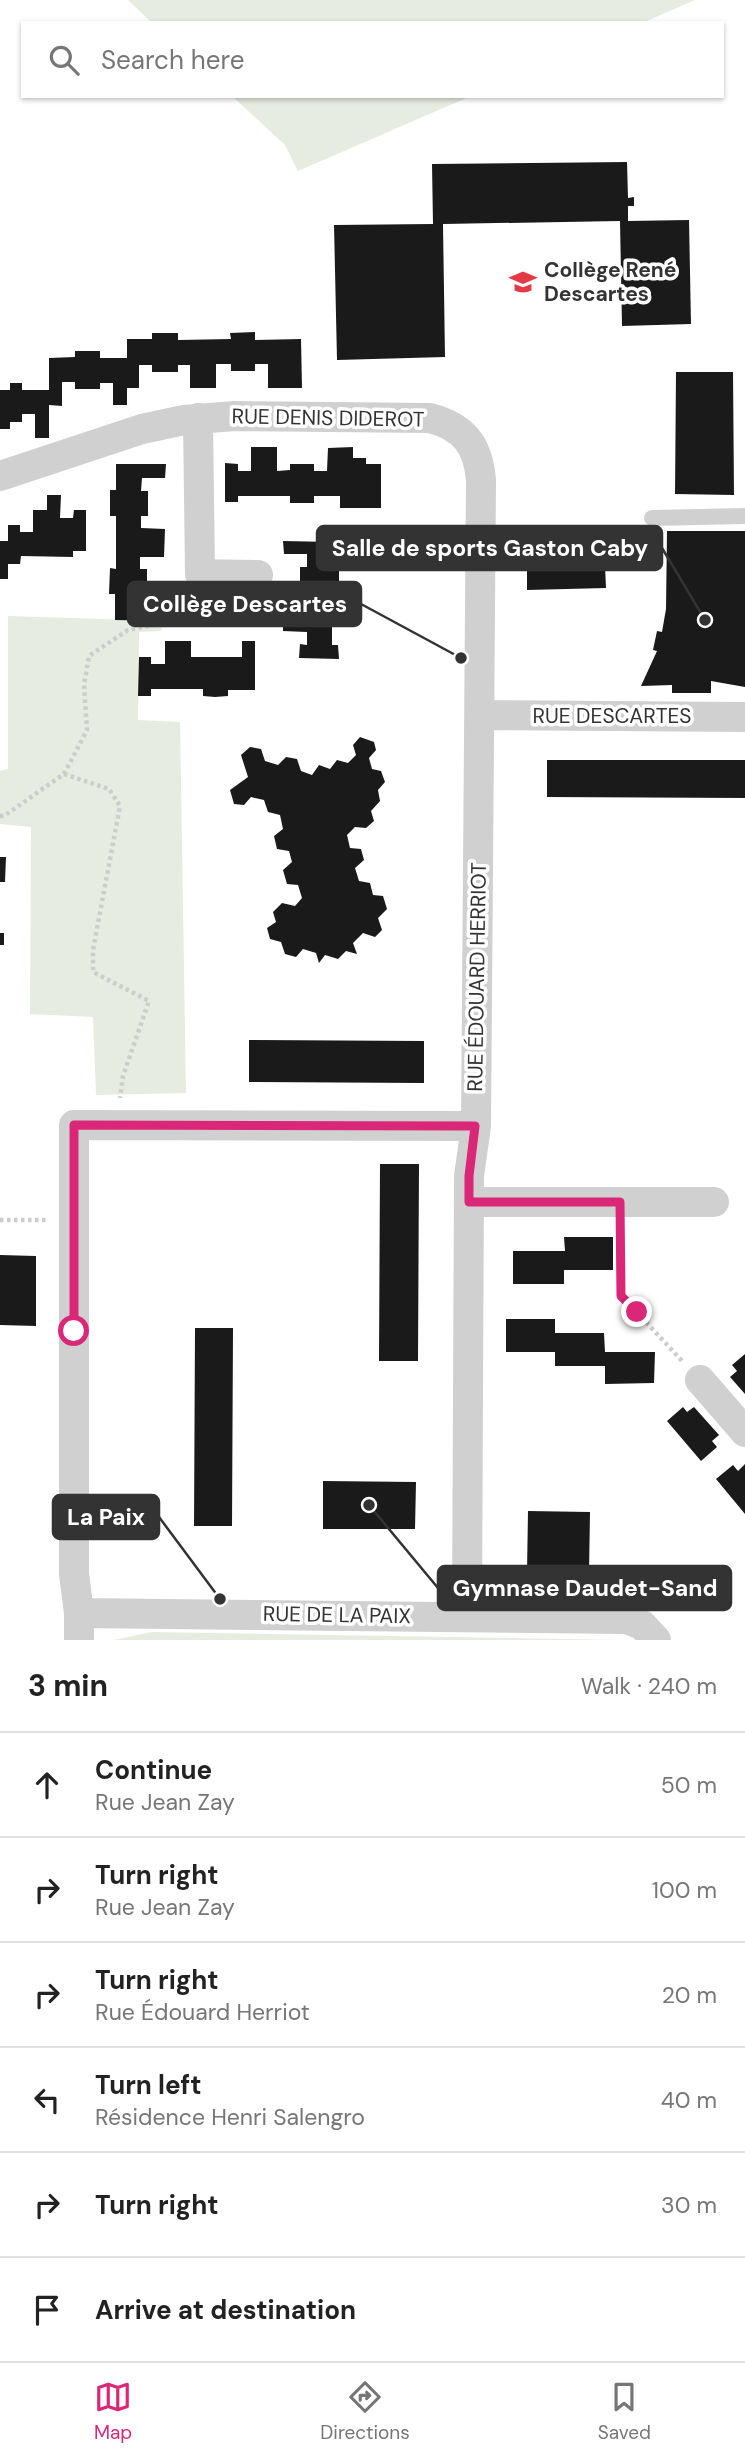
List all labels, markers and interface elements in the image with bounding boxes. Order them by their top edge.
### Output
search box [21,21,724,98]
icon: search [45,41,83,79]
text: Search here [101,43,244,77]
place label: Collège René Descartes [544,256,676,308]
school or university icon: Collège René Descartes [508,267,538,297]
street label: RUE DENIS DIDEROT [231,402,425,434]
callout: Salle de sports Gaston Caby [317,526,662,570]
text: Salle de sports Gaston Caby [332,533,648,563]
callout: Collège Descartes [128,582,361,626]
text: Collège Descartes [143,589,347,619]
street label: RUE DESCARTES [532,702,692,730]
street label: RUE ÉDOUARD HERRIOT [461,862,493,1092]
route end [621,1296,652,1327]
route start [58,1315,89,1346]
callout: La Paix [53,1495,159,1539]
text: La Paix [67,1502,145,1532]
callout: Gymnase Daudet-Sand [438,1566,731,1610]
text: Gymnase Daudet-Sand [452,1573,718,1603]
street label: RUE DE LA PAIX [263,1600,411,1630]
text: 3 min [28,1666,108,1705]
text: Walk · 240 m [581,1671,717,1701]
text: Continue [95,1753,212,1787]
icon: ahead [28,1766,66,1804]
text: 50 m [661,1770,717,1800]
text: Rue Jean Zay [95,1787,235,1817]
text: Turn right [95,1858,219,1892]
icon: right [28,1871,66,1909]
text: 100 m [652,1875,717,1905]
text: Rue Jean Zay [95,1892,235,1922]
text: Turn right [95,1963,219,1997]
icon: right [28,1976,66,2014]
text: 20 m [662,1980,717,2010]
text: Rue Édouard Herriot [95,1997,310,2027]
text: Turn left [95,2068,202,2102]
icon: left [28,2081,66,2119]
text: 40 m [661,2085,717,2115]
text: Résidence Henri Salengro [95,2102,365,2132]
icon: right [28,2186,66,2224]
text: Turn right [95,2188,219,2222]
text: 30 m [661,2190,717,2220]
icon: arrive [28,2291,66,2329]
text: Arrive at destination [95,2293,356,2327]
tab: Map [94,2378,132,2445]
tab: Directions [320,2378,410,2445]
tab: Saved [598,2378,651,2445]

